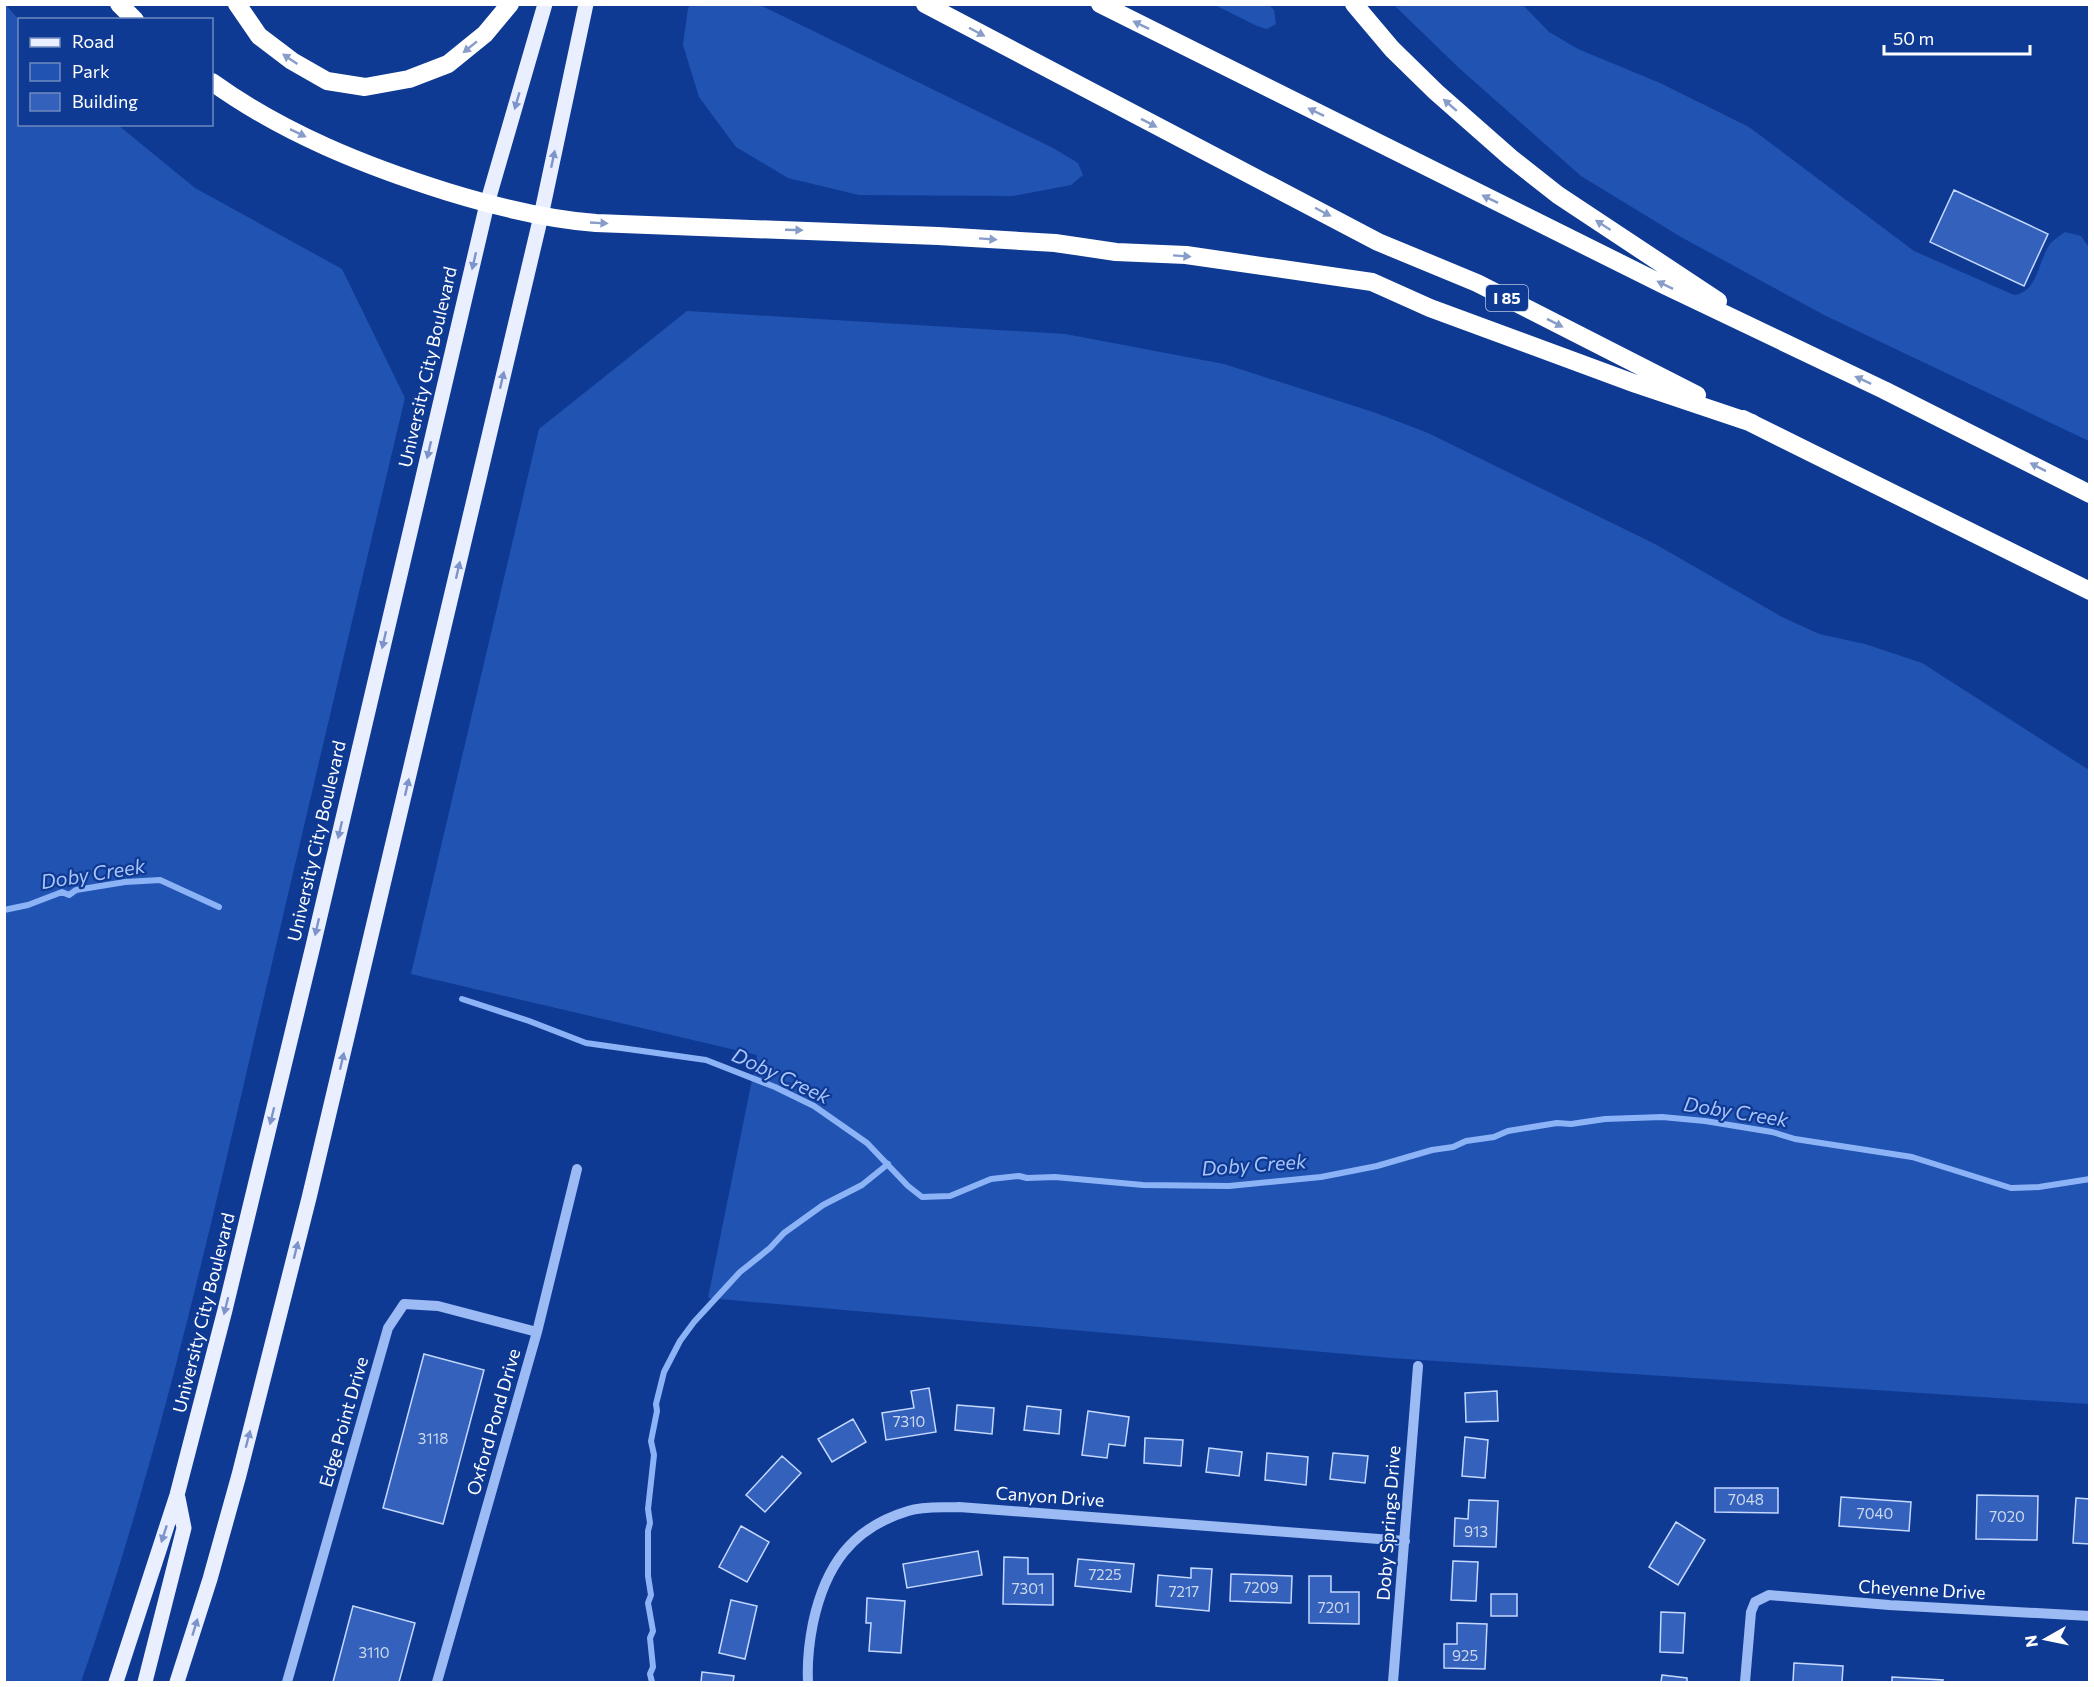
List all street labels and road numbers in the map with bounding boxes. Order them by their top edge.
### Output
street label: University City Boulevard [393,264,461,469]
road number: I 85 [1486,285,1528,311]
street label: University City Boulevard [282,738,350,943]
street label: University City Boulevard [168,1210,239,1415]
street label: Oxford Pond Drive [462,1346,525,1498]
street label: Edge Point Drive [314,1354,372,1489]
street label: Doby Springs Drive [1372,1445,1404,1601]
street label: Canyon Drive [995,1481,1105,1511]
street label: Cheyenne Drive [1858,1575,1986,1603]

